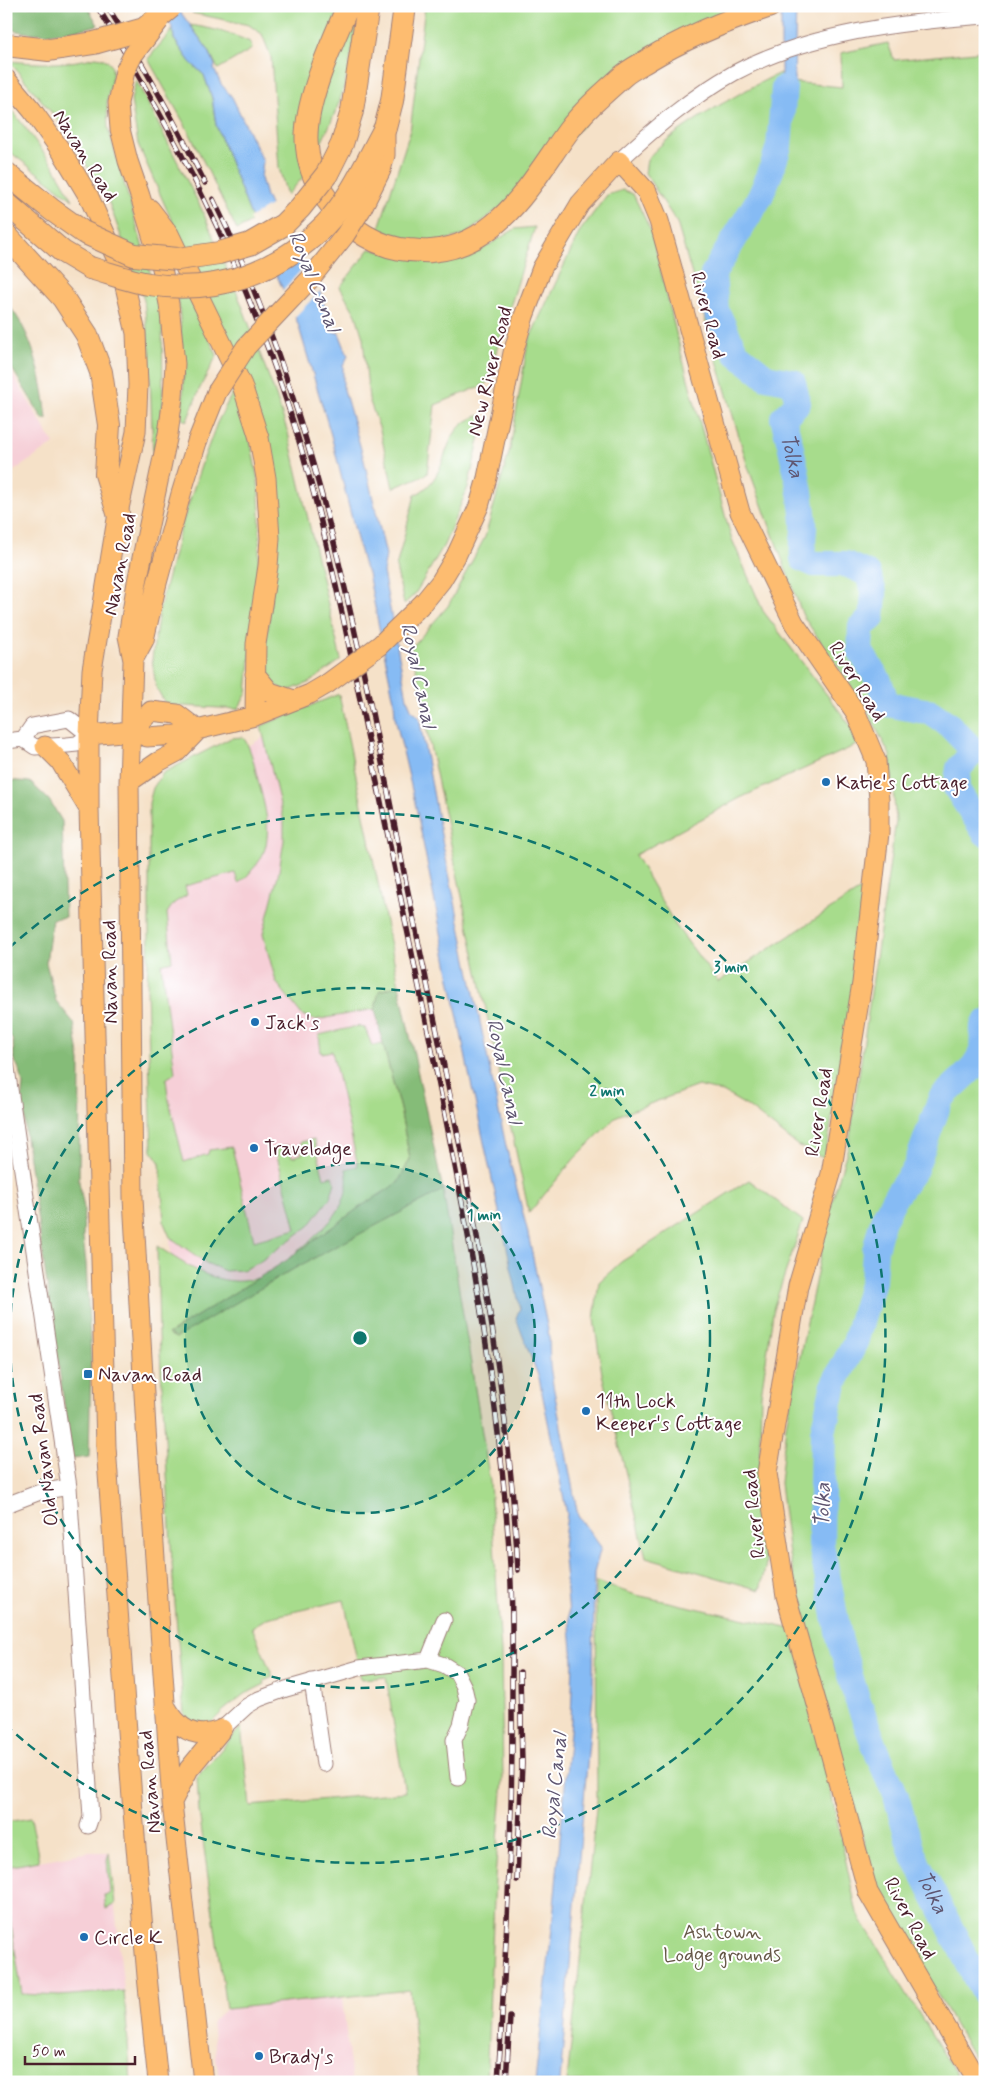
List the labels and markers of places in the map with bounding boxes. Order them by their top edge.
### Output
place label: Katie's Cottage [836,770,968,797]
marker: Katie's Cottage [820,776,832,788]
place label: Jack's [265,1010,319,1037]
marker: Jack's [249,1016,261,1028]
place label: Travelodge [264,1136,352,1164]
marker: Travelodge [248,1142,260,1154]
centre of rings [351,1329,369,1347]
place label: Navan Road [98,1362,202,1389]
marker: Navan Road [82,1368,94,1380]
place label: 11th Lock Keeper's Cottage [596,1388,742,1438]
marker: 11th Lock Keeper's Cottage [580,1405,592,1417]
place label: Circle K [94,1925,163,1952]
marker: Circle K [78,1931,90,1943]
place label: Brady's [269,2044,333,2071]
marker: Brady's [253,2050,265,2062]

